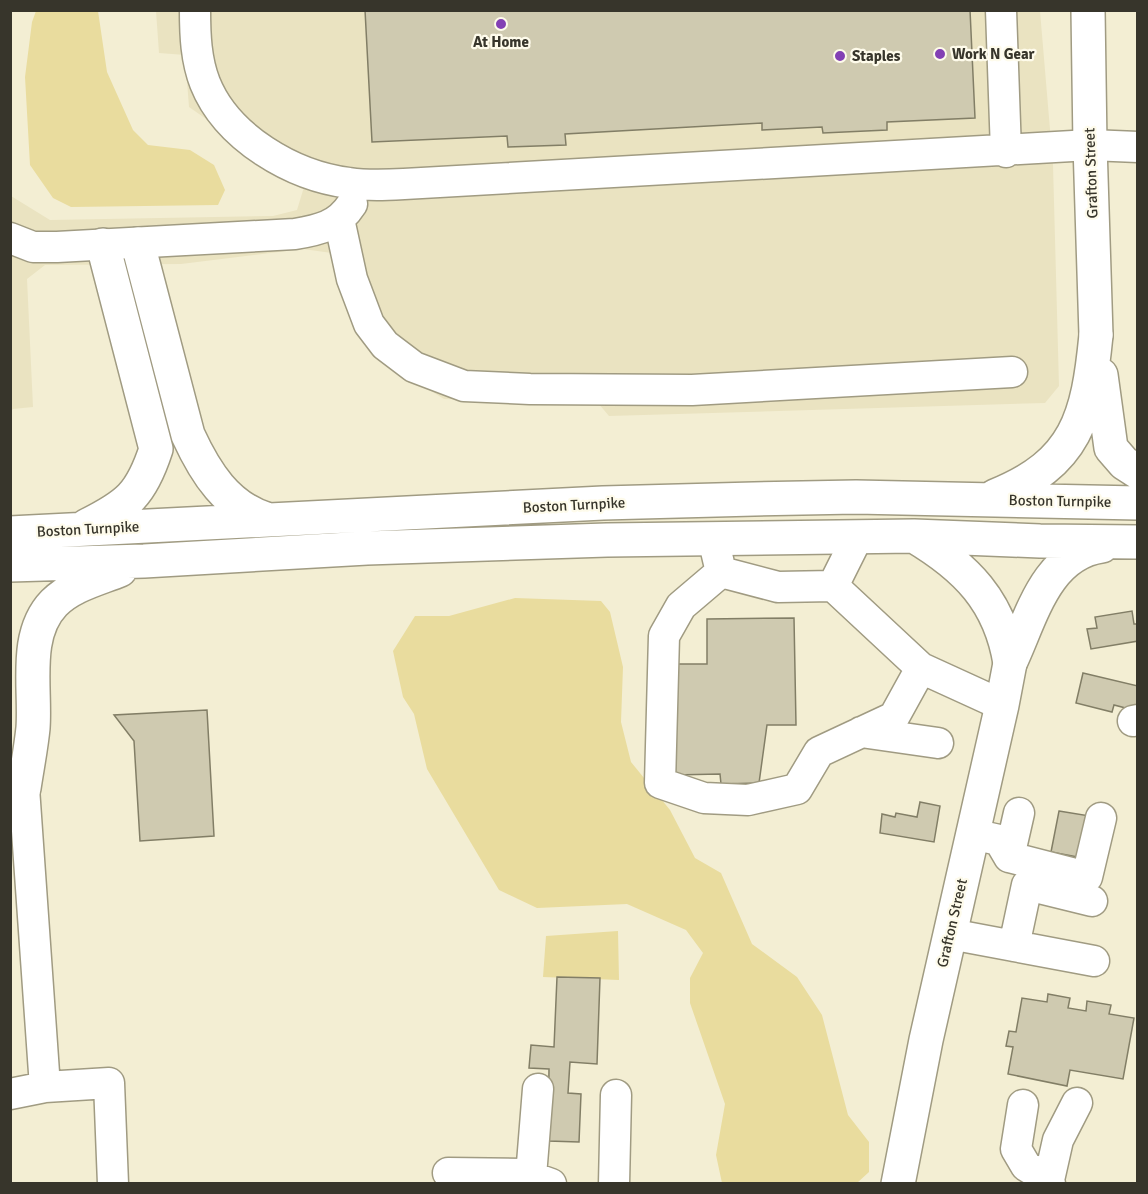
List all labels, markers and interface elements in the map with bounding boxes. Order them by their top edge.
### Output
marker: At Home [494,17,508,31]
place label: At Home [473,33,529,51]
place label: Work N Gear [952,45,1035,63]
place label: Staples [852,47,901,65]
marker: Work N Gear [933,47,947,61]
marker: Staples [833,49,847,63]
street label: Grafton Street [1080,127,1102,219]
street label: Boston Turnpike [1009,491,1111,511]
street label: Boston Turnpike [522,493,626,517]
street label: Boston Turnpike [36,517,140,541]
street label: Grafton Street [933,877,971,969]

